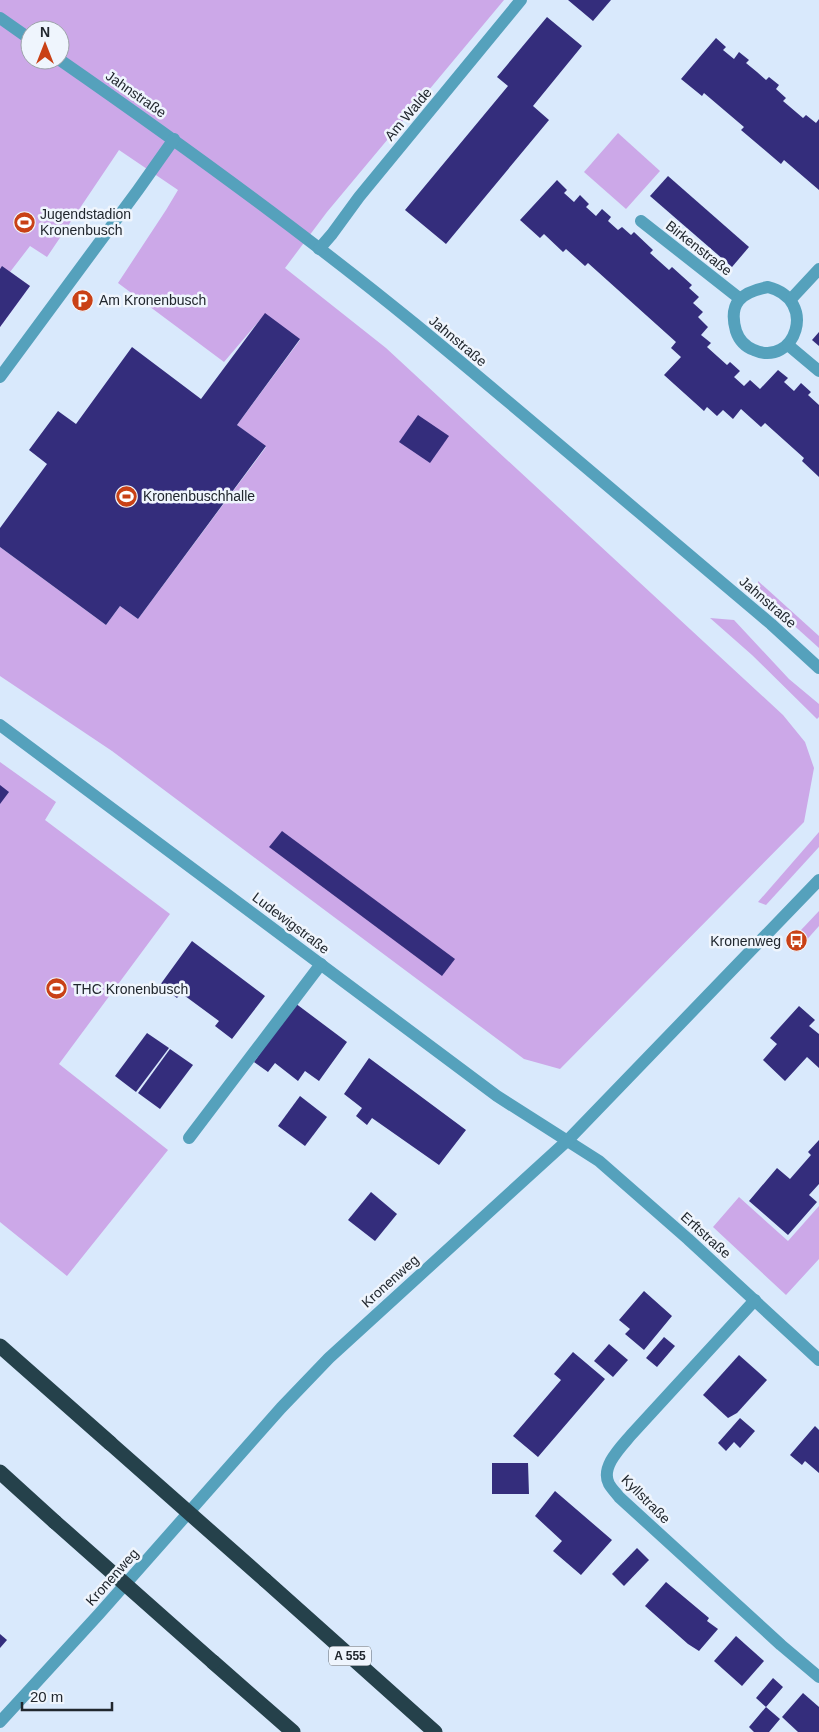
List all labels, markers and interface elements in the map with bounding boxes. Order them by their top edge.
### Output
north arrow [20,20,70,70]
text: N [40,24,50,40]
street label: Jahnstraße [103,67,169,121]
street label: Am Walde [381,84,435,144]
place label: Jugendstadion Kronenbusch [40,206,131,238]
sports icon: Jugendstadion Kronenbusch [12,210,36,234]
street label: Birkenstraße [663,217,735,279]
parking icon: Am Kronenbusch [71,288,95,312]
place label: Am Kronenbusch [99,292,206,308]
street label: Jahnstraße [426,312,490,370]
sports icon: Kronenbuschhalle [115,484,139,508]
place label: Kronenbuschhalle [143,488,255,504]
street label: Jahnstraße [736,573,800,631]
street label: Ludewigstraße [250,889,333,957]
bus stop icon: Kronenweg [785,929,809,953]
place label: Kronenweg [710,933,781,949]
sports icon: THC Kronenbusch [45,977,69,1001]
place label: THC Kronenbusch [73,981,188,997]
street label: Erftstraße [678,1208,734,1262]
street label: Kronenweg [358,1251,422,1311]
street label: Kyllstraße [618,1471,674,1527]
street label: Kronenweg [82,1545,142,1609]
road number: A 555 [329,1646,371,1665]
scale bar [22,1680,112,1712]
text: 20 m [30,1688,63,1705]

